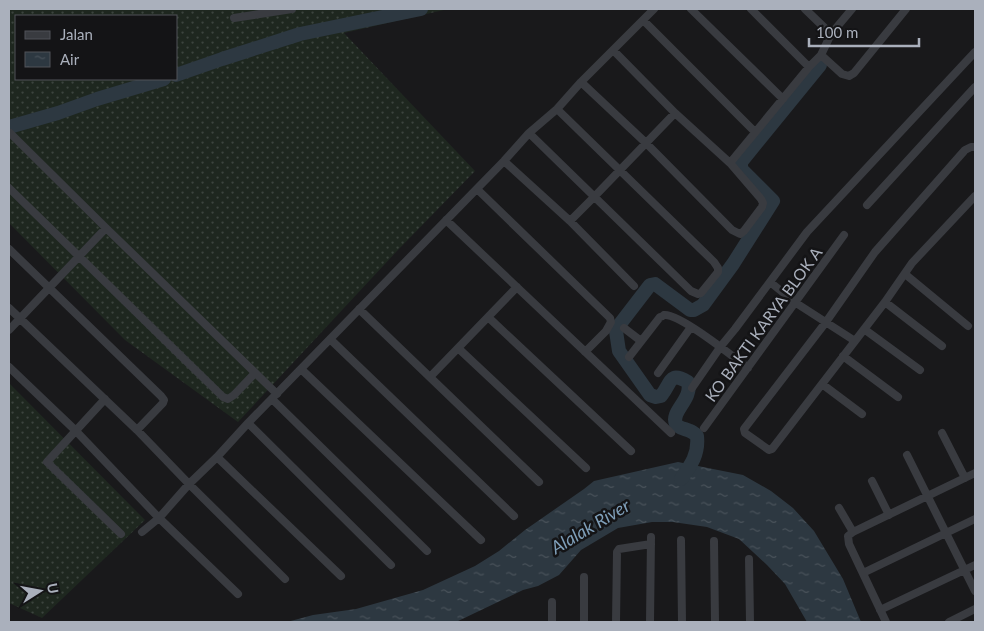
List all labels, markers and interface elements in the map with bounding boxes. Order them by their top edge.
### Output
legend [15,15,178,80]
scale bar [809,15,919,47]
text: 100 m [816,23,858,41]
text: Jalan [60,25,93,43]
text: Air [60,50,80,68]
street label: KO BAKTI KARYA BLOK A [700,243,826,405]
water label: Alalak River [546,493,634,559]
north arrow [15,566,65,616]
text: U [44,582,63,595]

